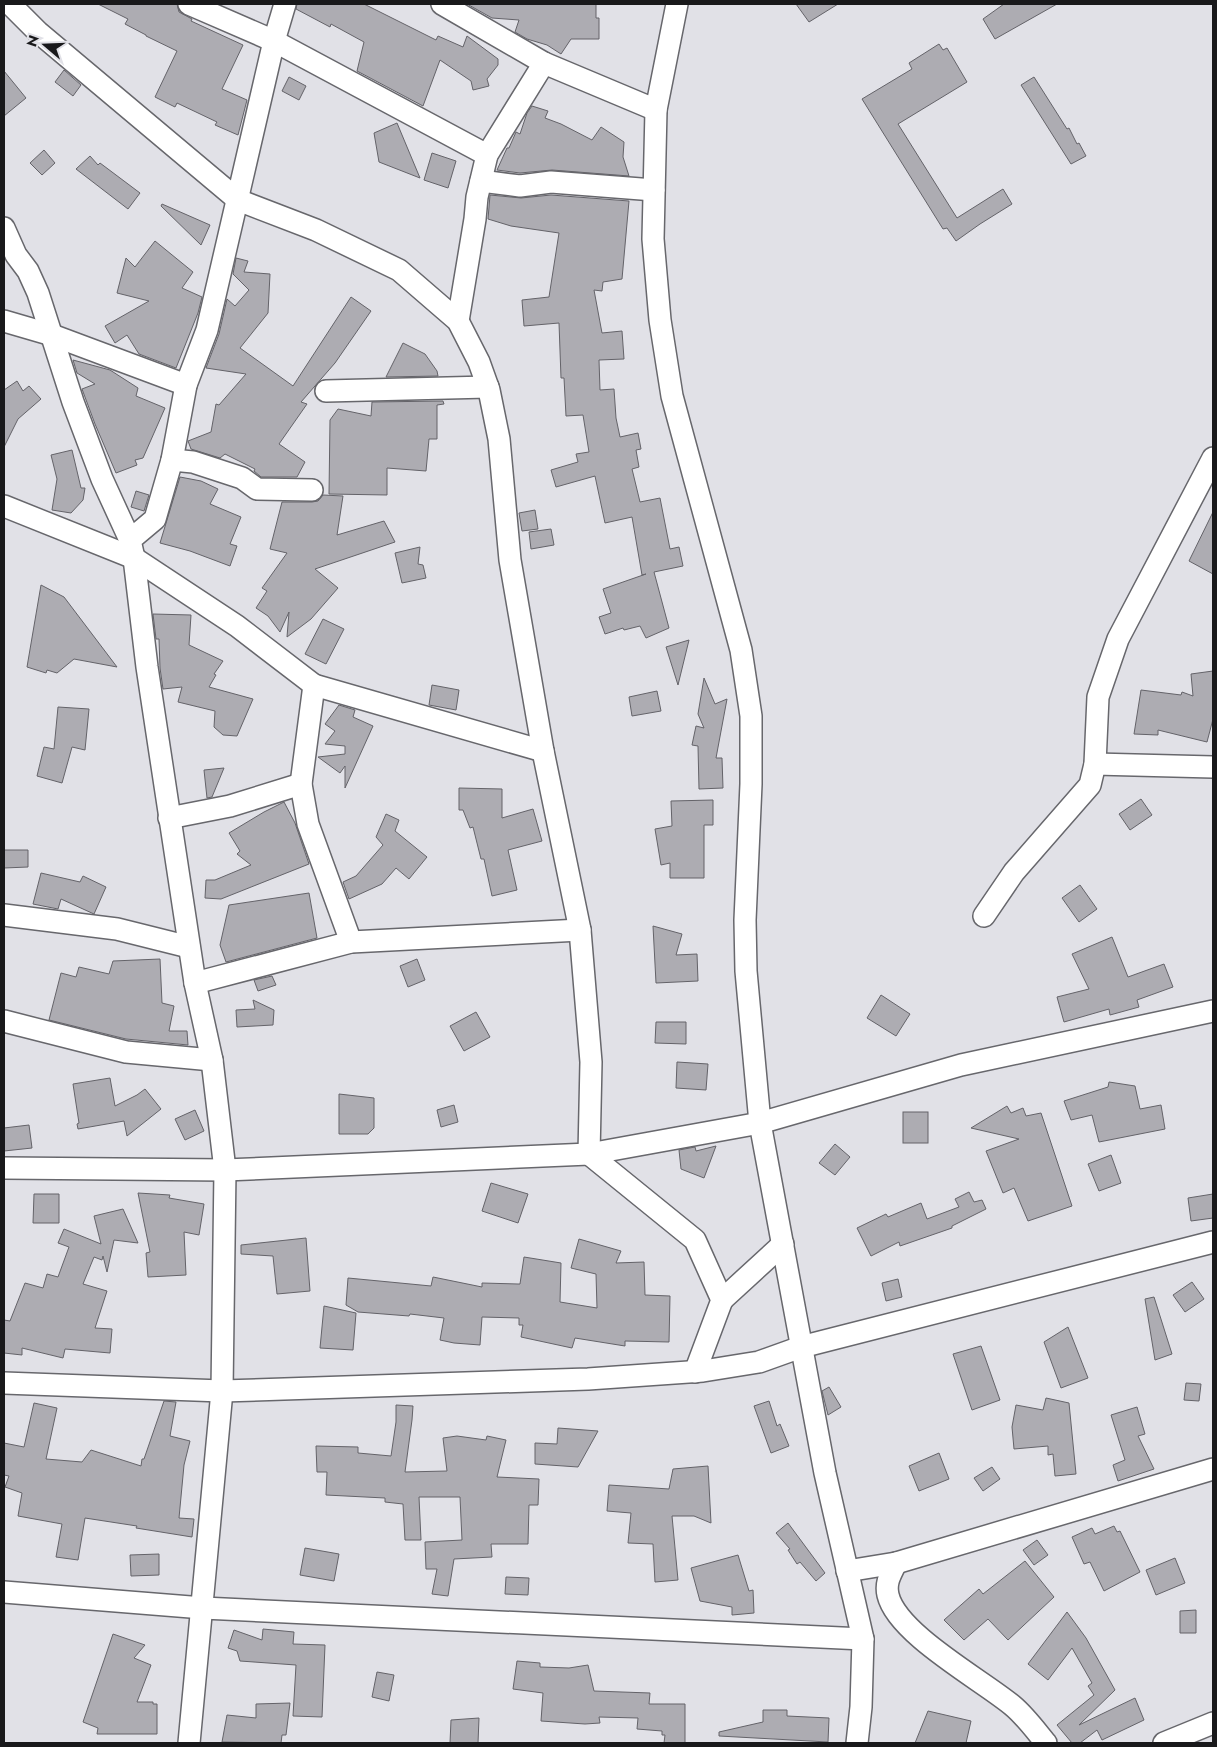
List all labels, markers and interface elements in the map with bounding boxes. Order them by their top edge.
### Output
north arrow [20,20,70,70]
text: N [21,32,44,49]

